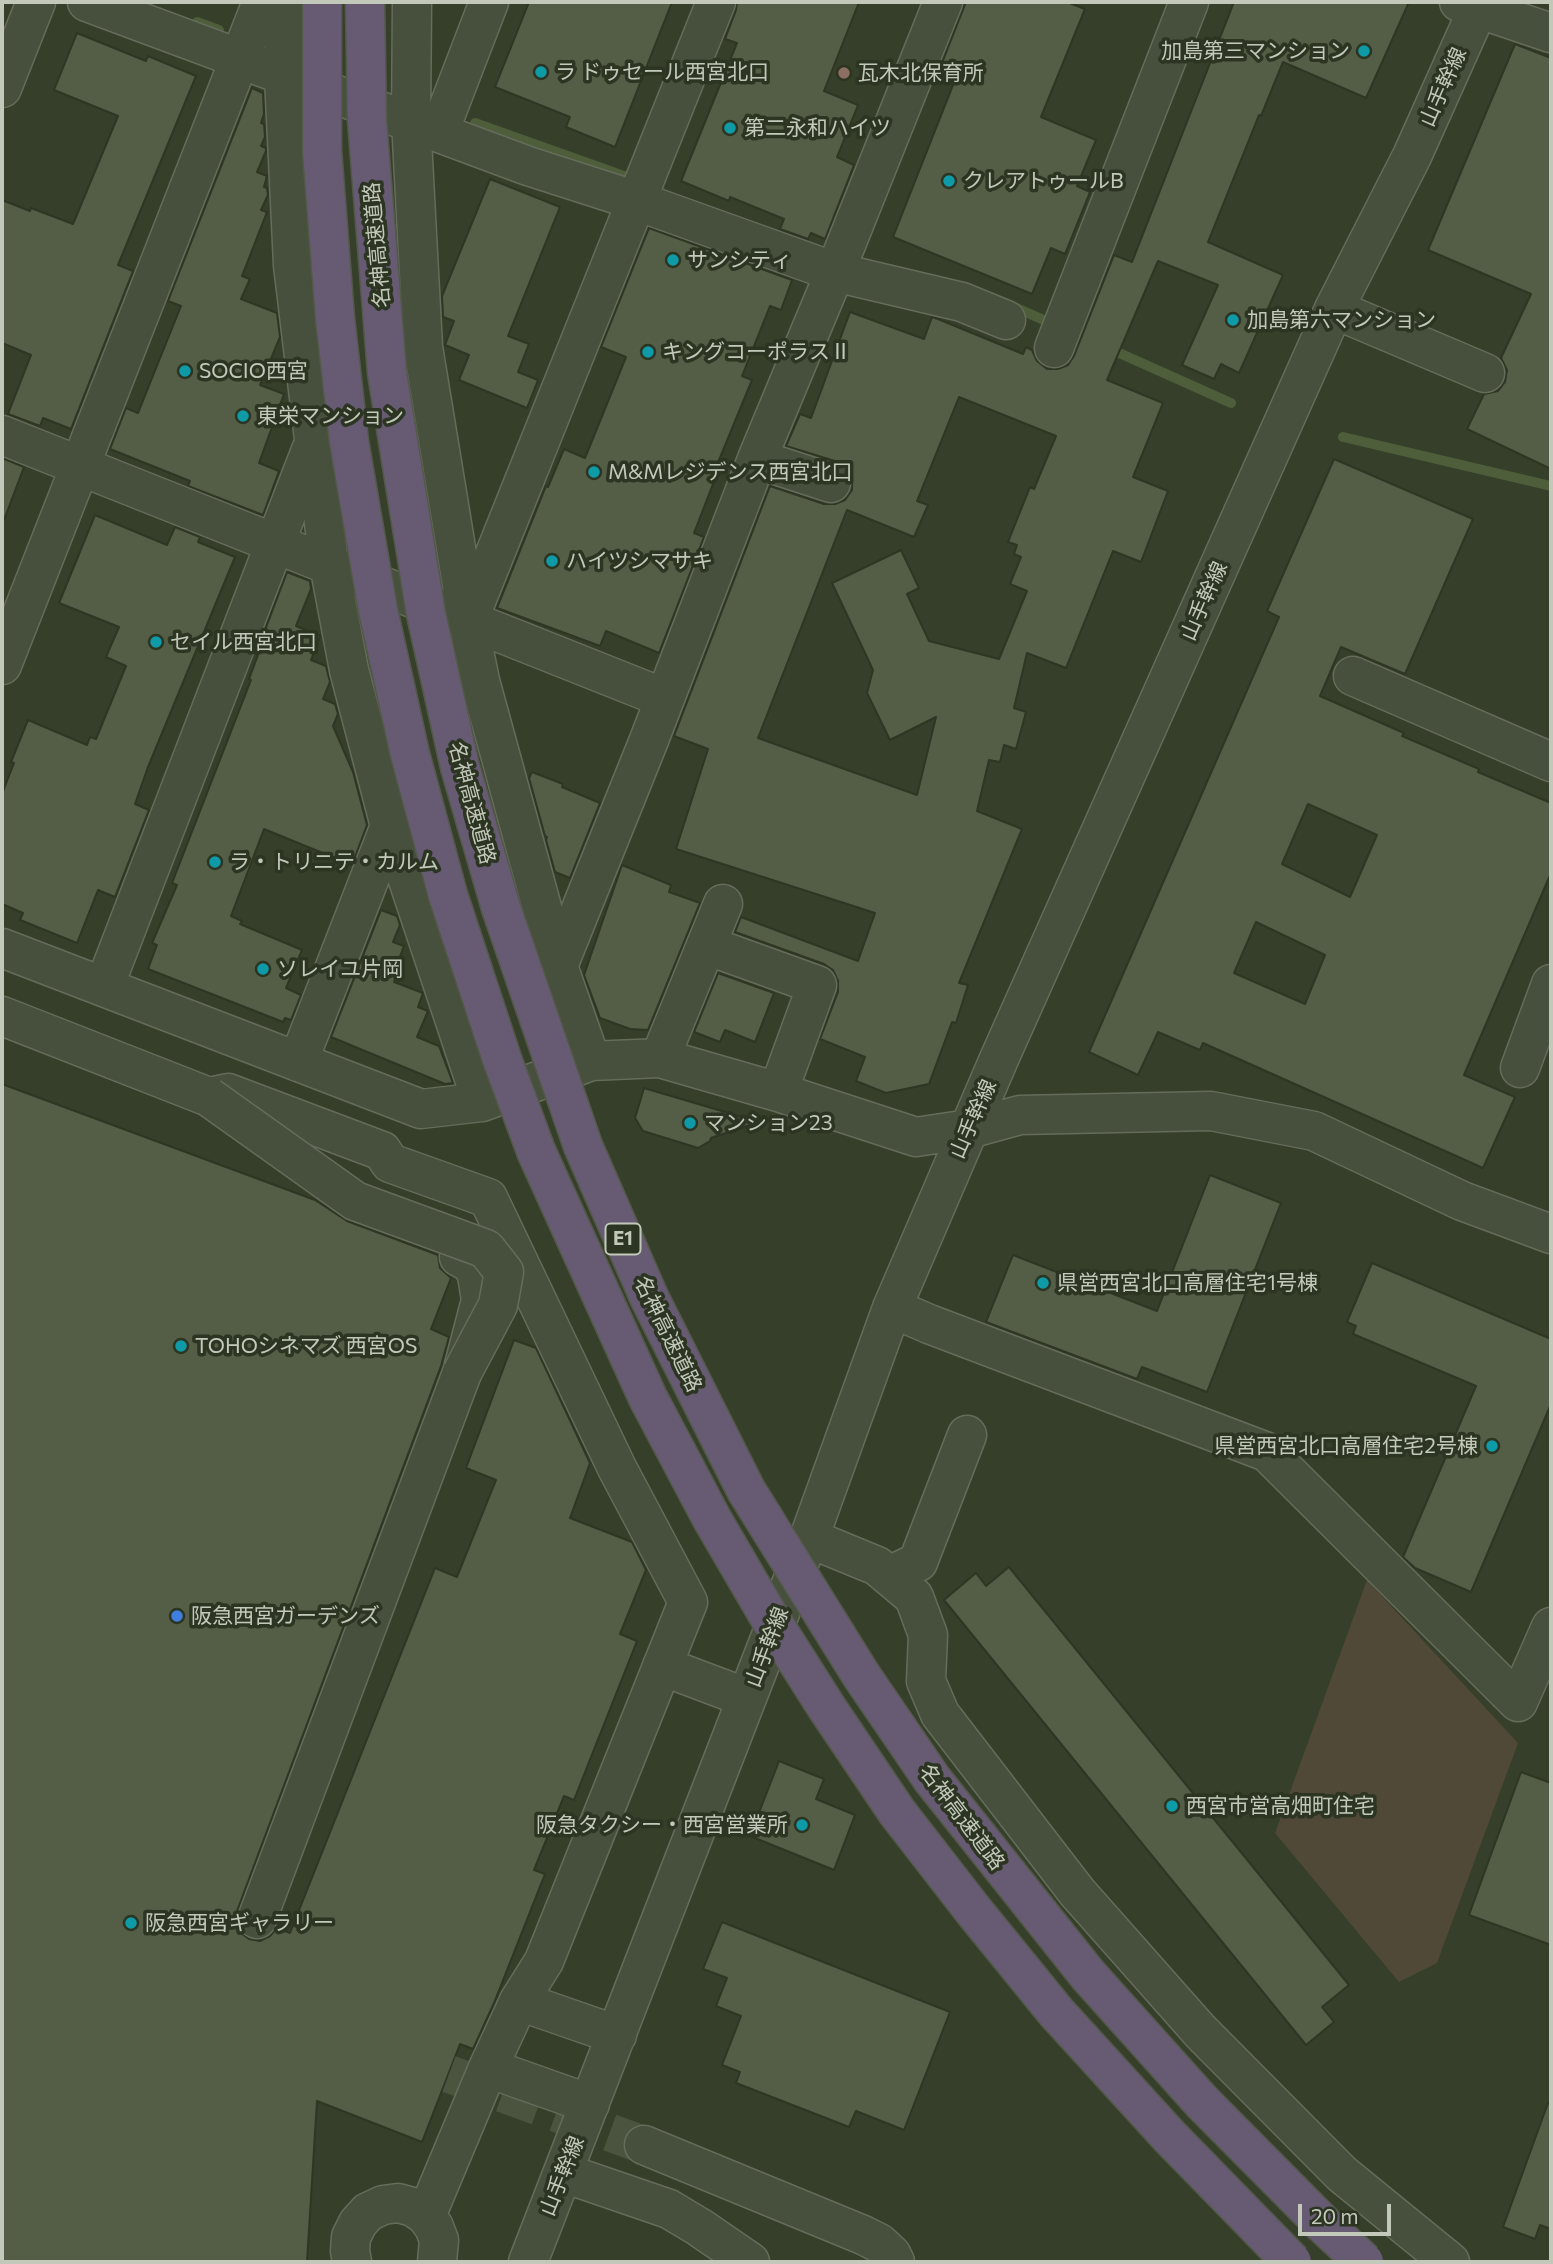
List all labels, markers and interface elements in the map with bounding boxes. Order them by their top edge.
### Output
place label: 加島第三マンション [1161,38,1350,64]
marker: 加島第三マンション [1356,43,1372,59]
street label: 山手幹線 [1414,44,1472,130]
place label: ラ ドゥセール西宮北口 [555,59,769,85]
place label: 瓦木北保育所 [858,60,984,86]
marker: ラ ドゥセール西宮北口 [533,64,549,80]
marker: 瓦木北保育所 [836,65,852,81]
place label: 第二永和ハイツ [744,115,891,141]
marker: 第二永和ハイツ [722,120,738,136]
place label: クレアトゥールB [963,168,1124,194]
marker: クレアトゥールB [941,173,957,189]
street label: 名神高速道路 [359,181,395,309]
place label: サンシティ [687,247,792,273]
marker: サンシティ [665,252,681,268]
place label: 加島第六マンション [1247,307,1436,333]
marker: 加島第六マンション [1225,312,1241,328]
place label: キングコーポラスⅡ [662,339,851,365]
marker: キングコーポラスⅡ [640,344,656,360]
place label: SOCIO西宮 [199,358,308,384]
marker: SOCIO西宮 [177,363,193,379]
place label: 東栄マンション [257,403,404,429]
marker: 東栄マンション [235,408,251,424]
place label: M&Mレジデンス西宮北口 [608,459,852,485]
marker: M&Mレジデンス西宮北口 [586,464,602,480]
place label: ハイツシマサキ [566,548,713,574]
marker: ハイツシマサキ [544,553,560,569]
street label: 山手幹線 [1175,558,1233,644]
place label: セイル西宮北口 [170,629,317,655]
marker: セイル西宮北口 [148,634,164,650]
street label: 名神高速道路 [444,739,500,867]
place label: ラ・トリニテ・カルム [229,849,439,875]
marker: ラ・トリニテ・カルム [207,854,223,870]
place label: ソレイユ片岡 [277,956,403,982]
marker: ソレイユ片岡 [255,961,271,977]
street label: 山手幹線 [944,1076,1002,1162]
place label: マンション23 [704,1110,833,1136]
marker: マンション23 [682,1115,698,1131]
road number: E1 [606,1224,640,1254]
place label: 県営西宮北口高層住宅1号棟 [1057,1270,1318,1296]
street label: 名神高速道路 [629,1272,707,1396]
marker: 県営西宮北口高層住宅1号棟 [1035,1275,1051,1291]
place label: TOHOシネマズ 西宮OS [195,1333,417,1359]
marker: TOHOシネマズ 西宮OS [173,1338,189,1354]
place label: 県営西宮北口高層住宅2号棟 [1214,1433,1478,1459]
marker: 県営西宮北口高層住宅2号棟 [1484,1438,1500,1454]
place label: 阪急西宮ガーデンズ [191,1603,380,1629]
street label: 山手幹線 [740,1603,794,1691]
marker: 阪急西宮ガーデンズ [169,1608,185,1624]
street label: 名神高速道路 [914,1759,1010,1875]
place label: 西宮市営高畑町住宅 [1186,1793,1375,1819]
marker: 西宮市営高畑町住宅 [1164,1798,1180,1814]
place label: 阪急タクシー・西宮営業所 [536,1812,788,1838]
marker: 阪急タクシー・西宮営業所 [794,1817,810,1833]
place label: 阪急西宮ギャラリー [145,1910,334,1936]
marker: 阪急西宮ギャラリー [123,1915,139,1931]
street label: 山手幹線 [535,2132,589,2220]
scale bar [1301,2190,1394,2234]
text: 20 m [1311,2203,1359,2228]

